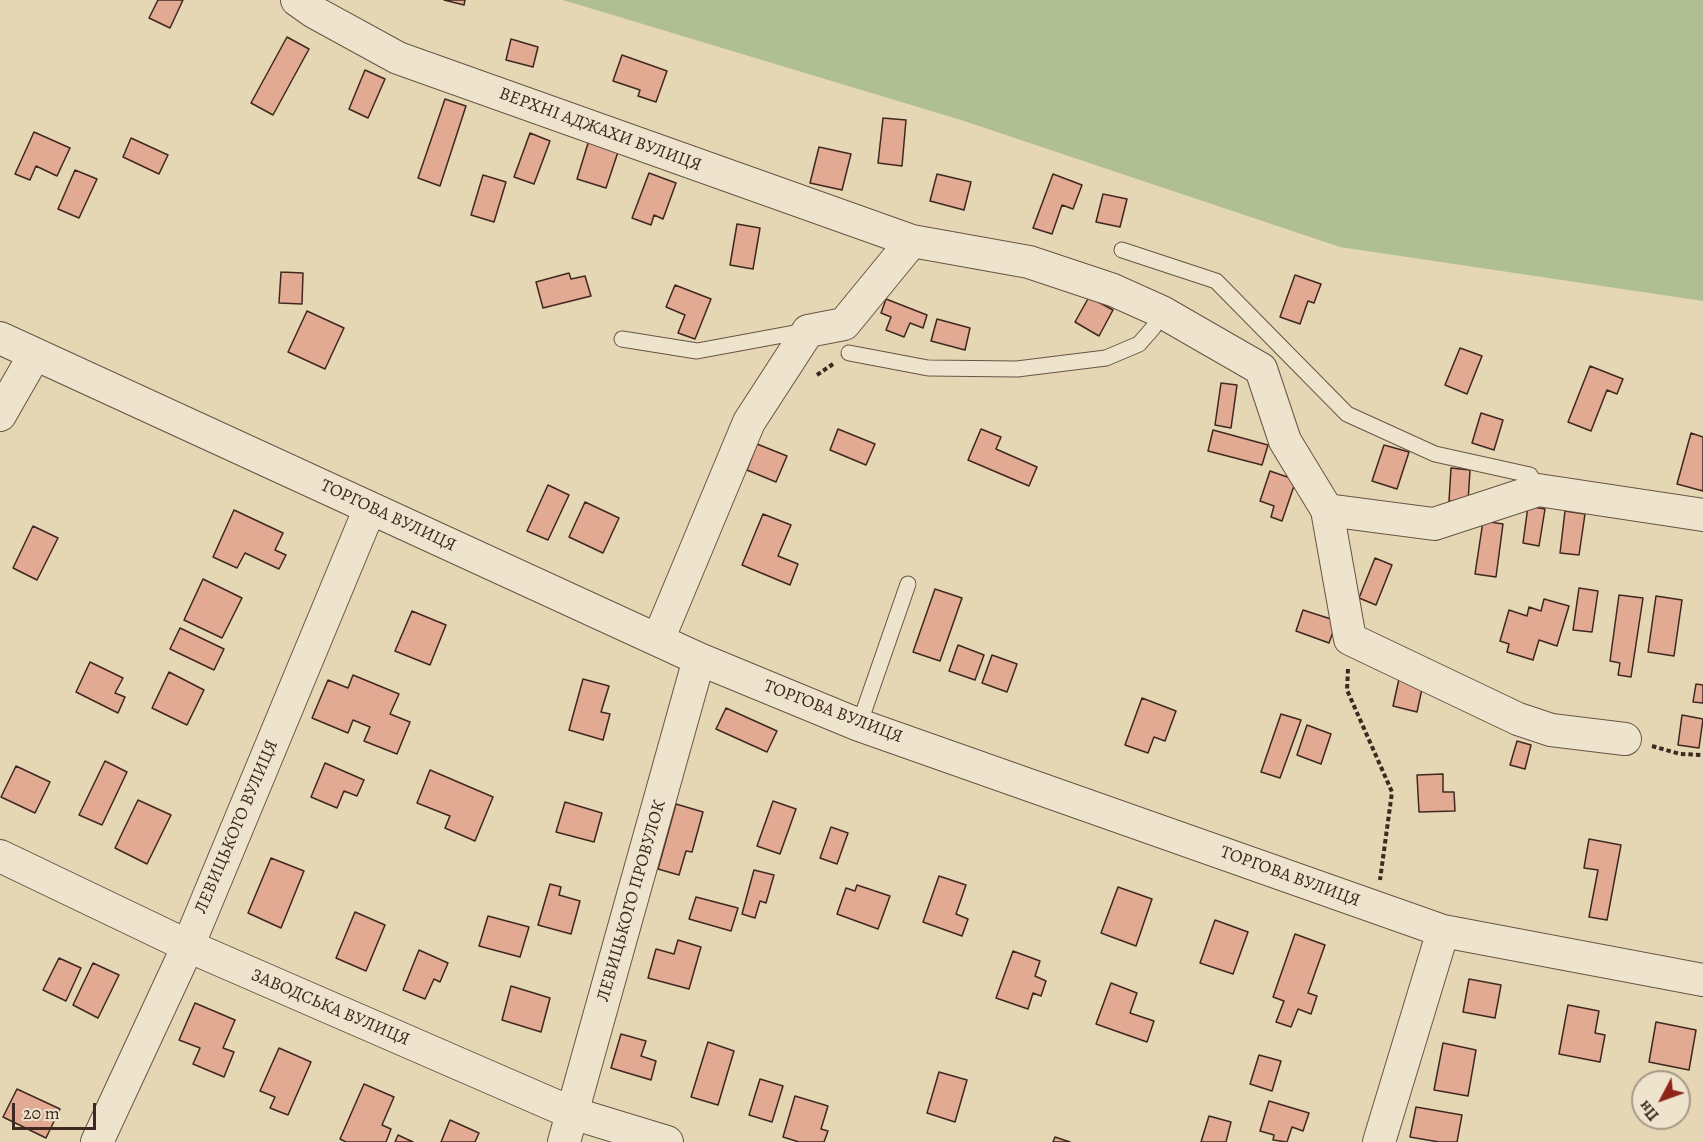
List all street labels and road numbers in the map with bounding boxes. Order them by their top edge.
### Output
street label: ВЕРХНІ АДЖАХИ ВУЛИЦЯ [496,83,704,177]
street label: ТОРГОВА ВУЛИЦЯ [317,475,459,557]
street label: ТОРГОВА ВУЛИЦЯ [760,676,906,748]
street label: ЛЕВИЦЬКОГО ВУЛИЦЯ [191,737,283,917]
street label: ЛЕВИЦЬКОГО ПРОВУЛОК [593,798,671,1004]
street label: ТОРГОВА ВУЛИЦЯ [1217,842,1363,912]
street label: ЗАВОДСЬКА ВУЛИЦЯ [247,965,413,1051]

